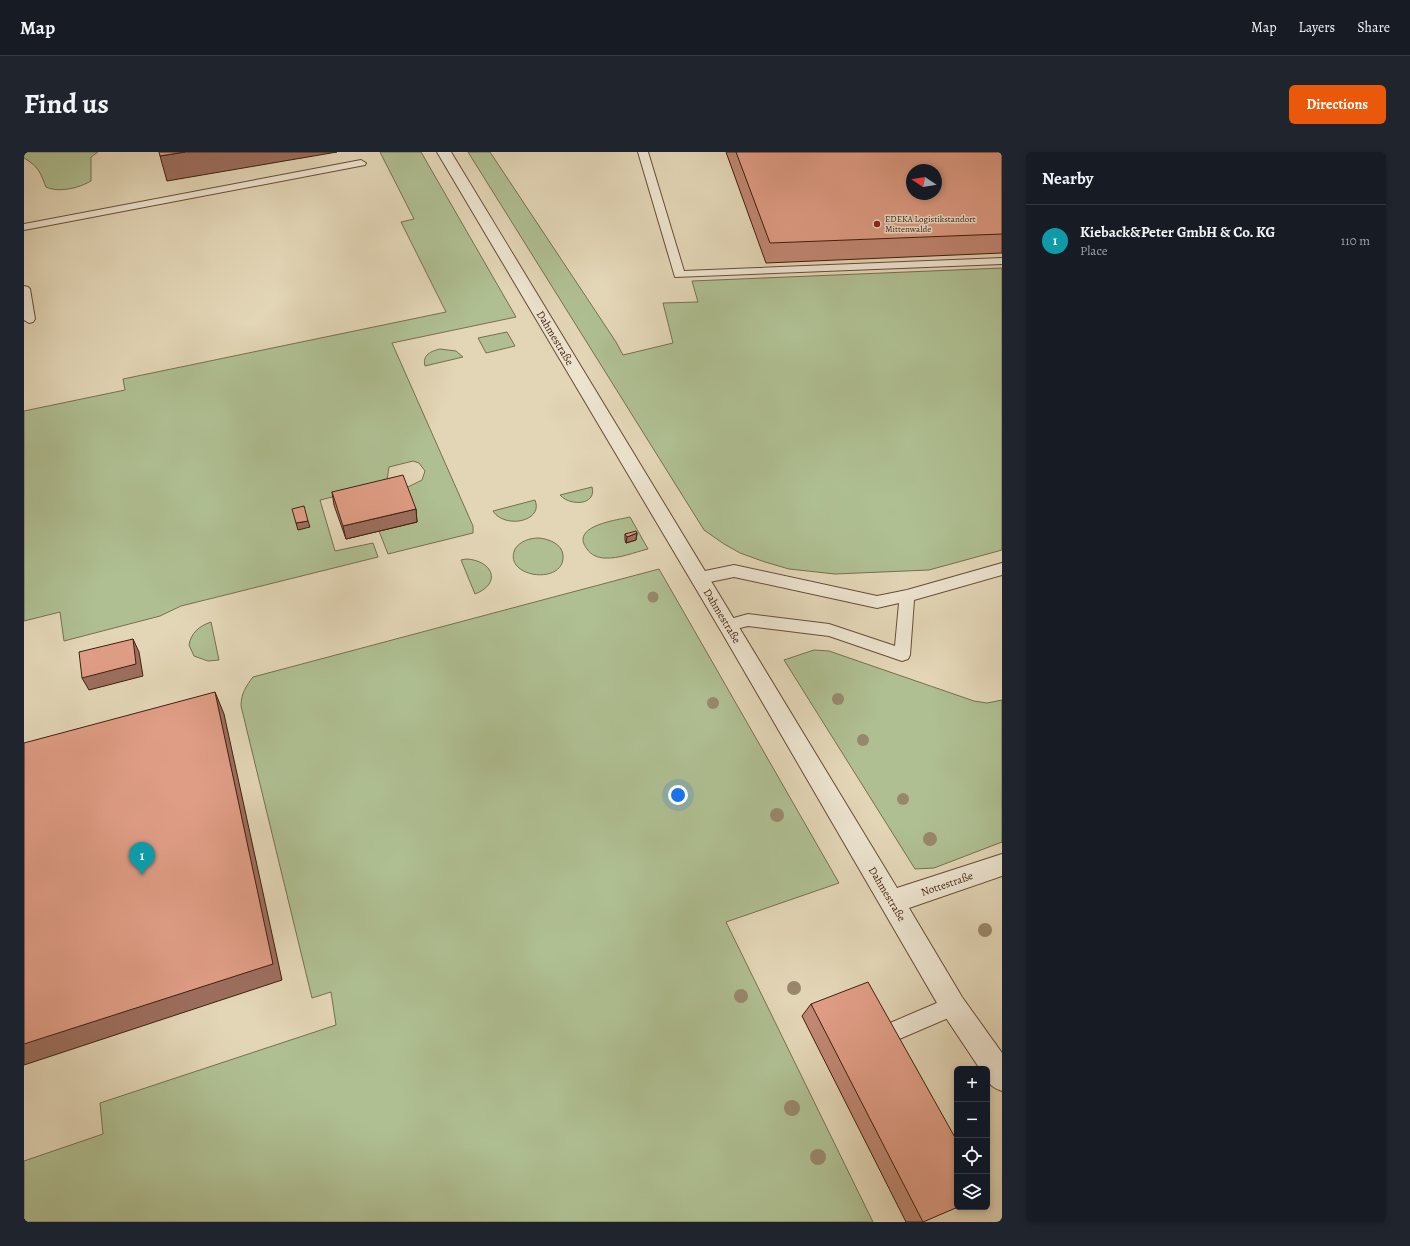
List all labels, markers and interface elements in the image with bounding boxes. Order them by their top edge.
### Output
text: Map [20,15,55,41]
text: Map [1251,18,1277,37]
text: Layers [1299,18,1335,37]
text: Share [1357,18,1390,37]
text: Find us [24,85,109,123]
button: Directions [1289,85,1386,124]
north arrow [906,164,942,200]
text: Nearby [1042,167,1093,190]
place label: EDEKA Logistikstandort Mittenwalde [885,213,976,235]
marker: EDEKA Logistikstandort Mittenwalde [872,219,882,229]
text: Kieback&Peter GmbH & Co. KG [1080,222,1275,242]
text: 1 [1053,232,1057,249]
text: 110 m [1341,232,1370,249]
text: Place [1080,242,1108,259]
street label: Dahmestraße [533,308,577,368]
street label: Dahmestraße [700,586,744,646]
your location [668,785,688,805]
pin: 1 [129,842,155,875]
street label: Dahmestraße [865,864,909,924]
street label: Nottestraße [919,868,975,900]
map controls [954,1066,990,1210]
button: + [954,1066,990,1102]
button: − [954,1102,990,1138]
button: locate [954,1138,990,1174]
button: layers [954,1174,990,1210]

